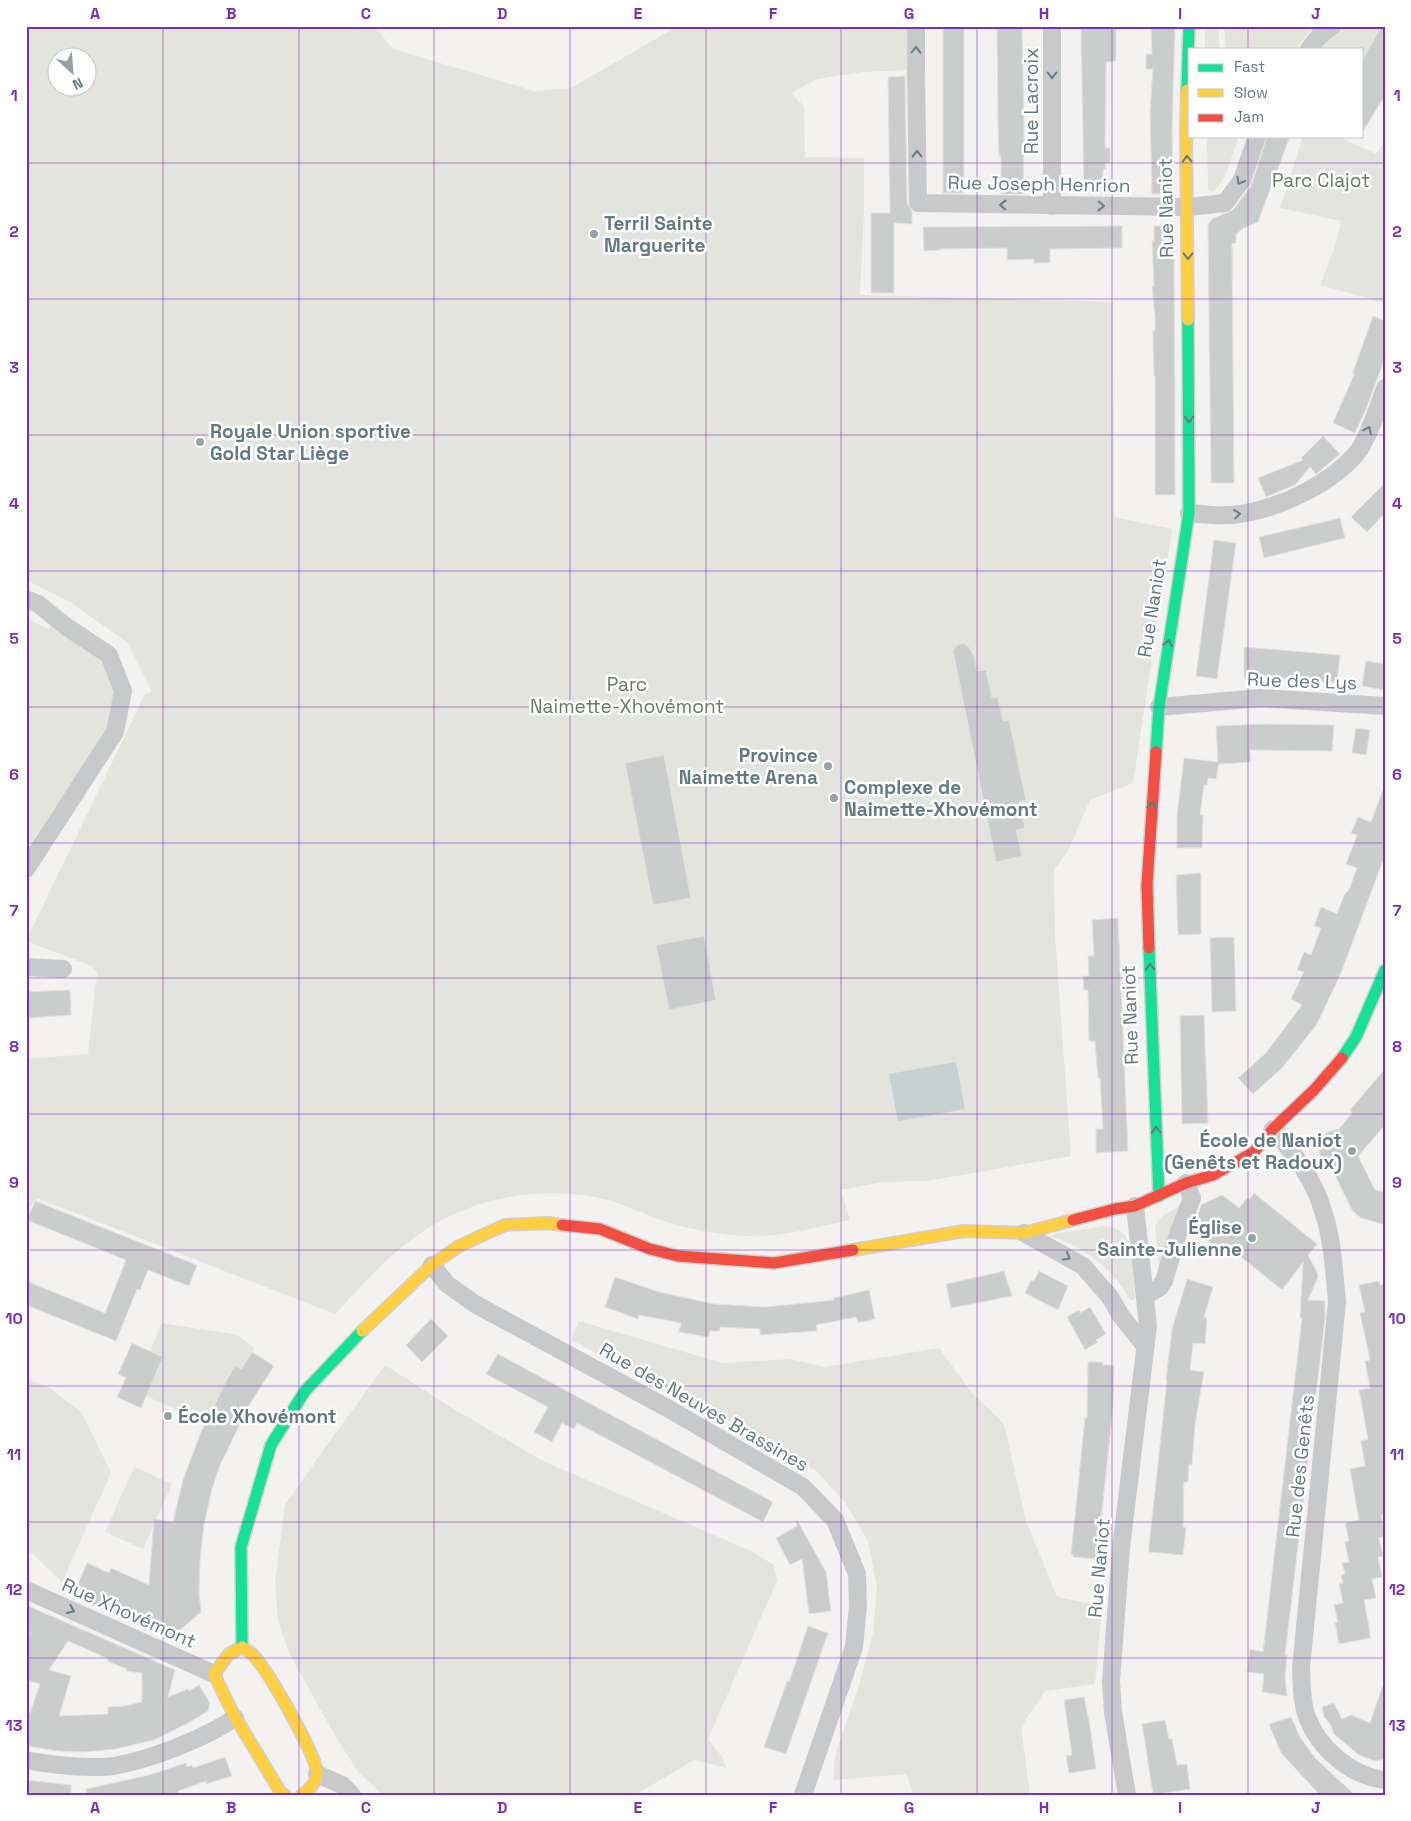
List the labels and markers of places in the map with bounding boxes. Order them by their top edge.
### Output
place label: Terril Sainte Marguerite [604,211,713,258]
marker: Terril Sainte Marguerite [588,228,600,240]
place label: Royale Union sportive Gold Star Liège [210,419,411,466]
marker: Royale Union sportive Gold Star Liège [194,436,206,448]
place label: Province Naimette Arena [679,743,818,790]
marker: Province Naimette Arena [822,760,834,772]
place label: Complexe de Naimette-Xhovémont [844,775,1038,822]
marker: Complexe de Naimette-Xhovémont [828,792,840,804]
place label: École de Naniot (Genêts et Radoux) [1164,1128,1342,1175]
marker: École de Naniot (Genêts et Radoux) [1346,1145,1358,1157]
place label: Église Sainte-Julienne [1097,1215,1242,1262]
marker: Église Sainte-Julienne [1246,1232,1258,1244]
place label: École Xhovémont [178,1404,337,1429]
marker: École Xhovémont [162,1410,174,1422]

